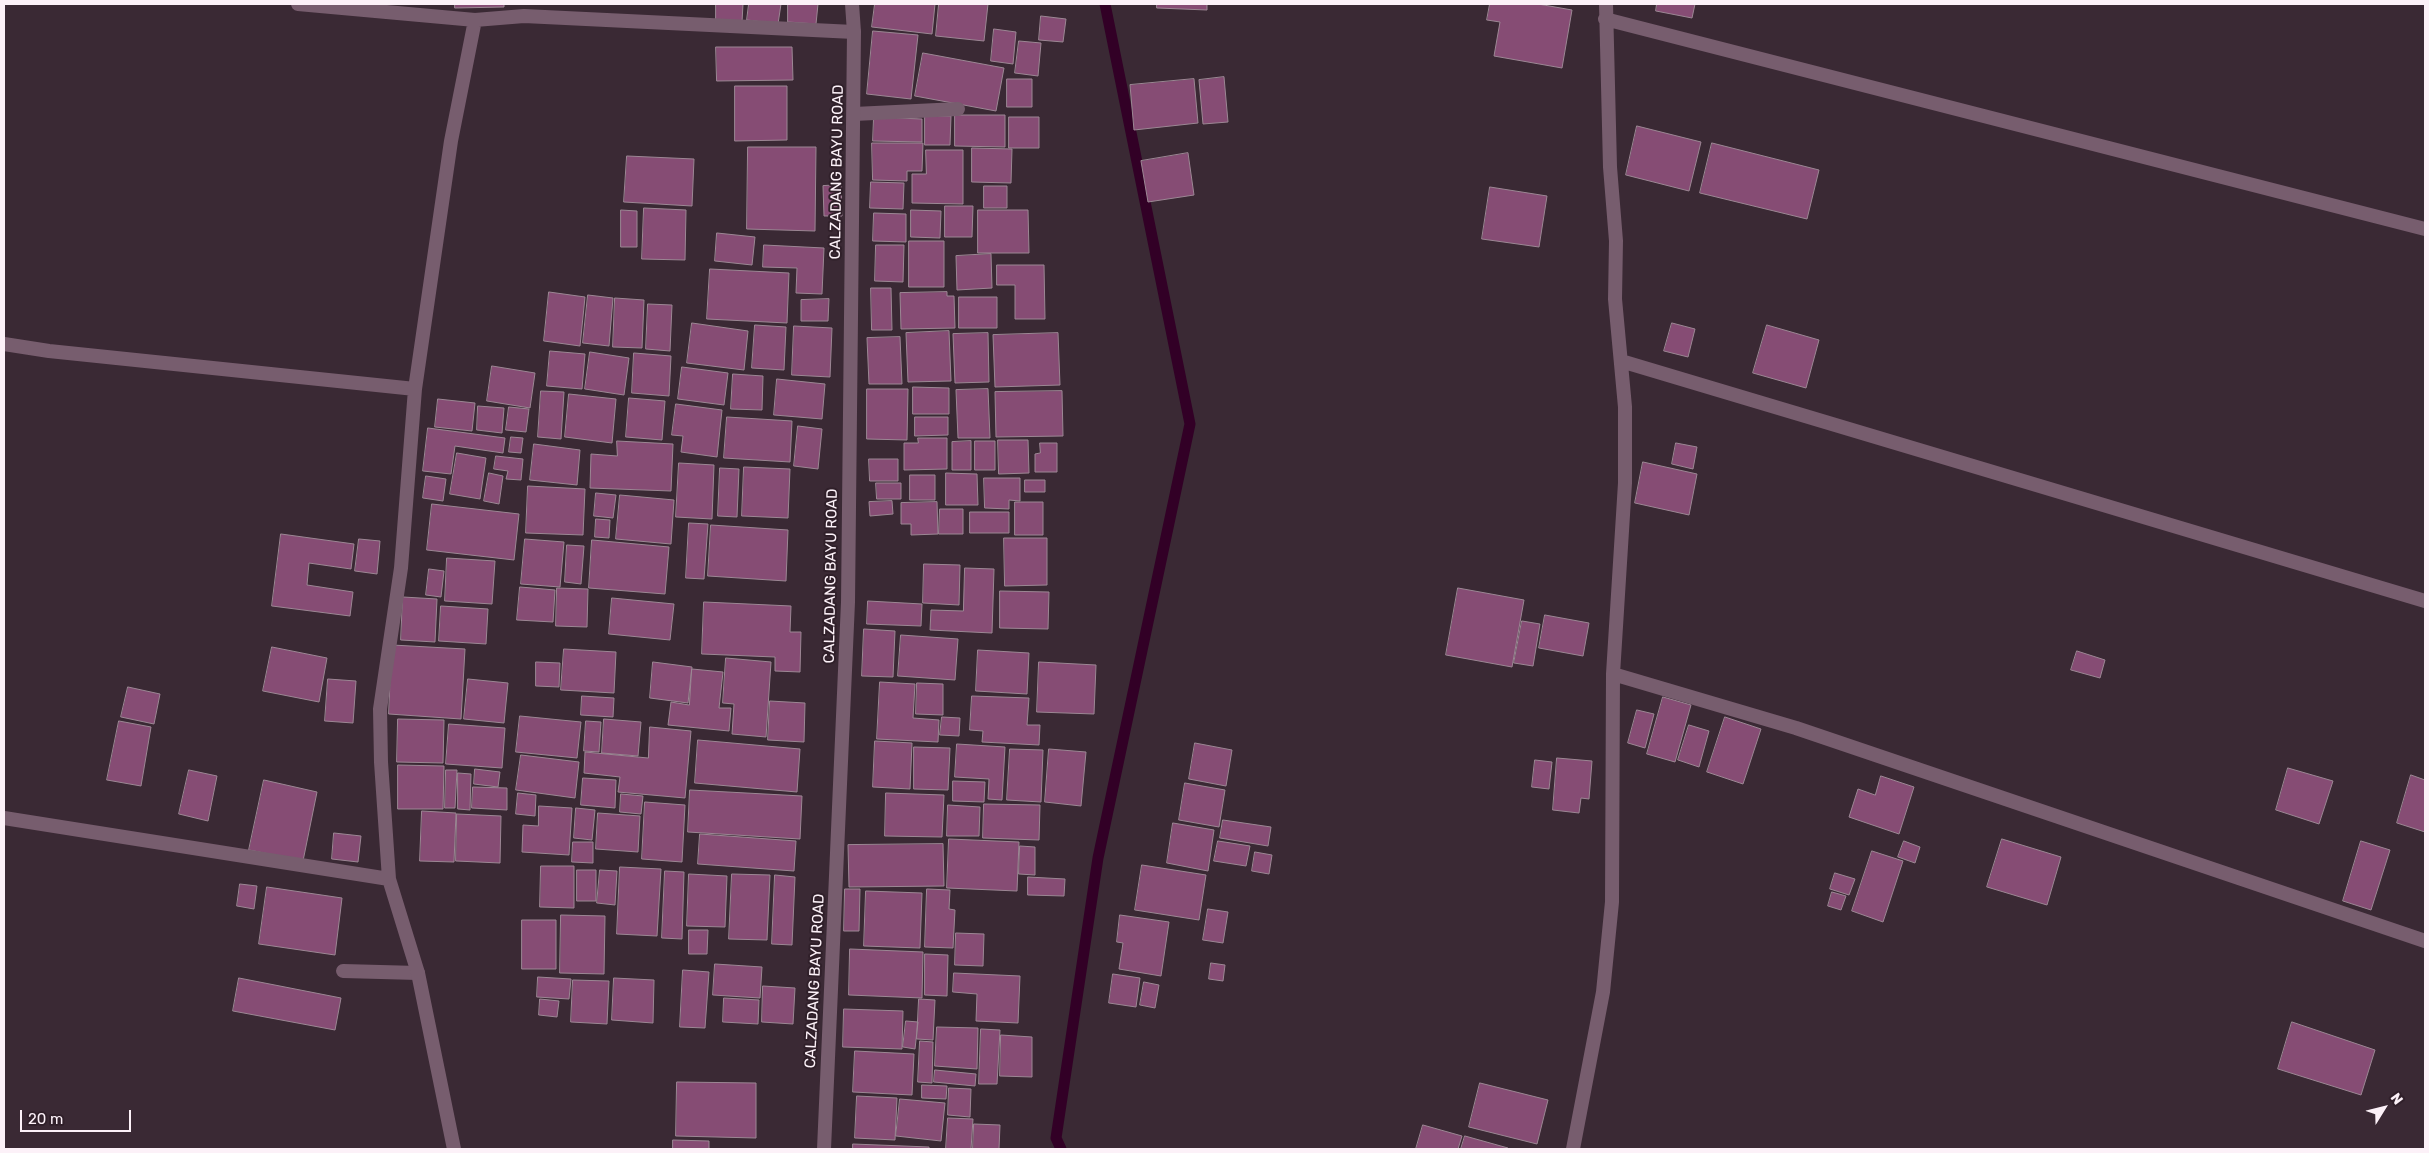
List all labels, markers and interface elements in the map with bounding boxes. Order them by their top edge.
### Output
street label: CALZADANG BAYU ROAD [826,84,848,260]
street label: CALZADANG BAYU ROAD [820,488,842,664]
street label: CALZADANG BAYU ROAD [801,893,829,1069]
north arrow [2359,1083,2409,1133]
text: N [2387,1090,2406,1108]
scale bar [22,1100,134,1132]
text: 20 m [28,1110,63,1128]

